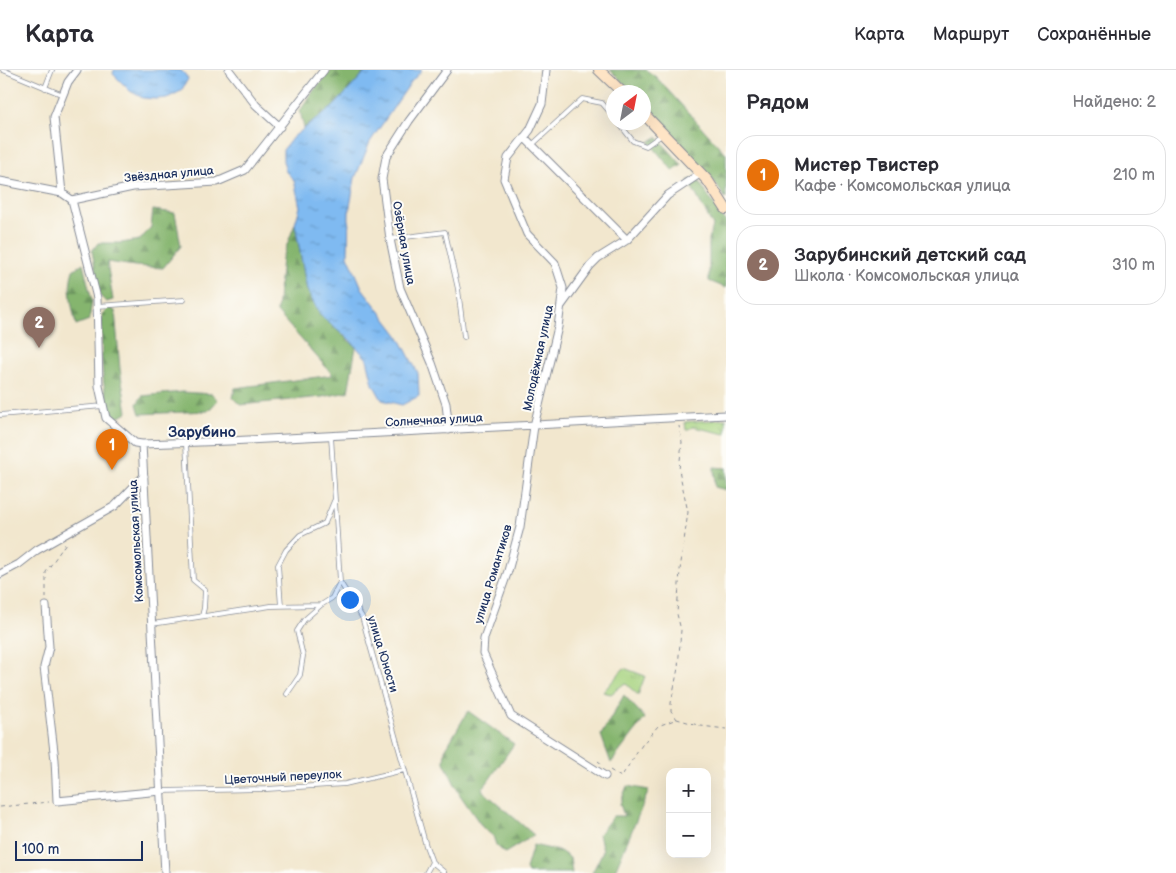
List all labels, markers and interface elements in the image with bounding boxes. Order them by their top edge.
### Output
text: Карта [25,20,94,49]
text: Карта [854,24,905,45]
text: Маршрут [933,24,1009,45]
text: Сохранённые [1037,24,1151,45]
north arrow [606,85,651,130]
text: Рядом [746,90,809,115]
text: Найдено: 2 [1072,93,1156,112]
text: Мистер Твистер [794,154,939,177]
street label: Звёздная улица [124,163,215,186]
text: 1 [760,166,766,185]
text: 210 m [1113,166,1155,185]
text: Кафе · Комсомольская улица [794,177,1011,196]
street label: Озёрная улица [389,200,418,286]
text: Зарубинский детский сад [794,244,1026,267]
text: 2 [758,256,768,275]
text: 310 m [1112,256,1155,275]
text: Школа · Комсомольская улица [794,267,1019,286]
street label: Молодёжная улица [520,304,557,413]
pin: 2 [23,307,55,348]
street label: Солнечная улица [385,410,483,431]
district label: Зарубино [168,423,236,442]
pin: 1 [96,429,128,470]
street label: Комсомольская улица [126,479,147,603]
street label: улица Романтиков [471,522,516,626]
your location [337,587,363,613]
street label: улица Юности [364,614,401,694]
street label: Цветочный переулок [224,767,343,788]
map controls [666,768,711,858]
button: + [666,768,711,813]
button: − [666,813,711,858]
scale bar [15,838,142,861]
text: 100 m [22,841,59,858]

